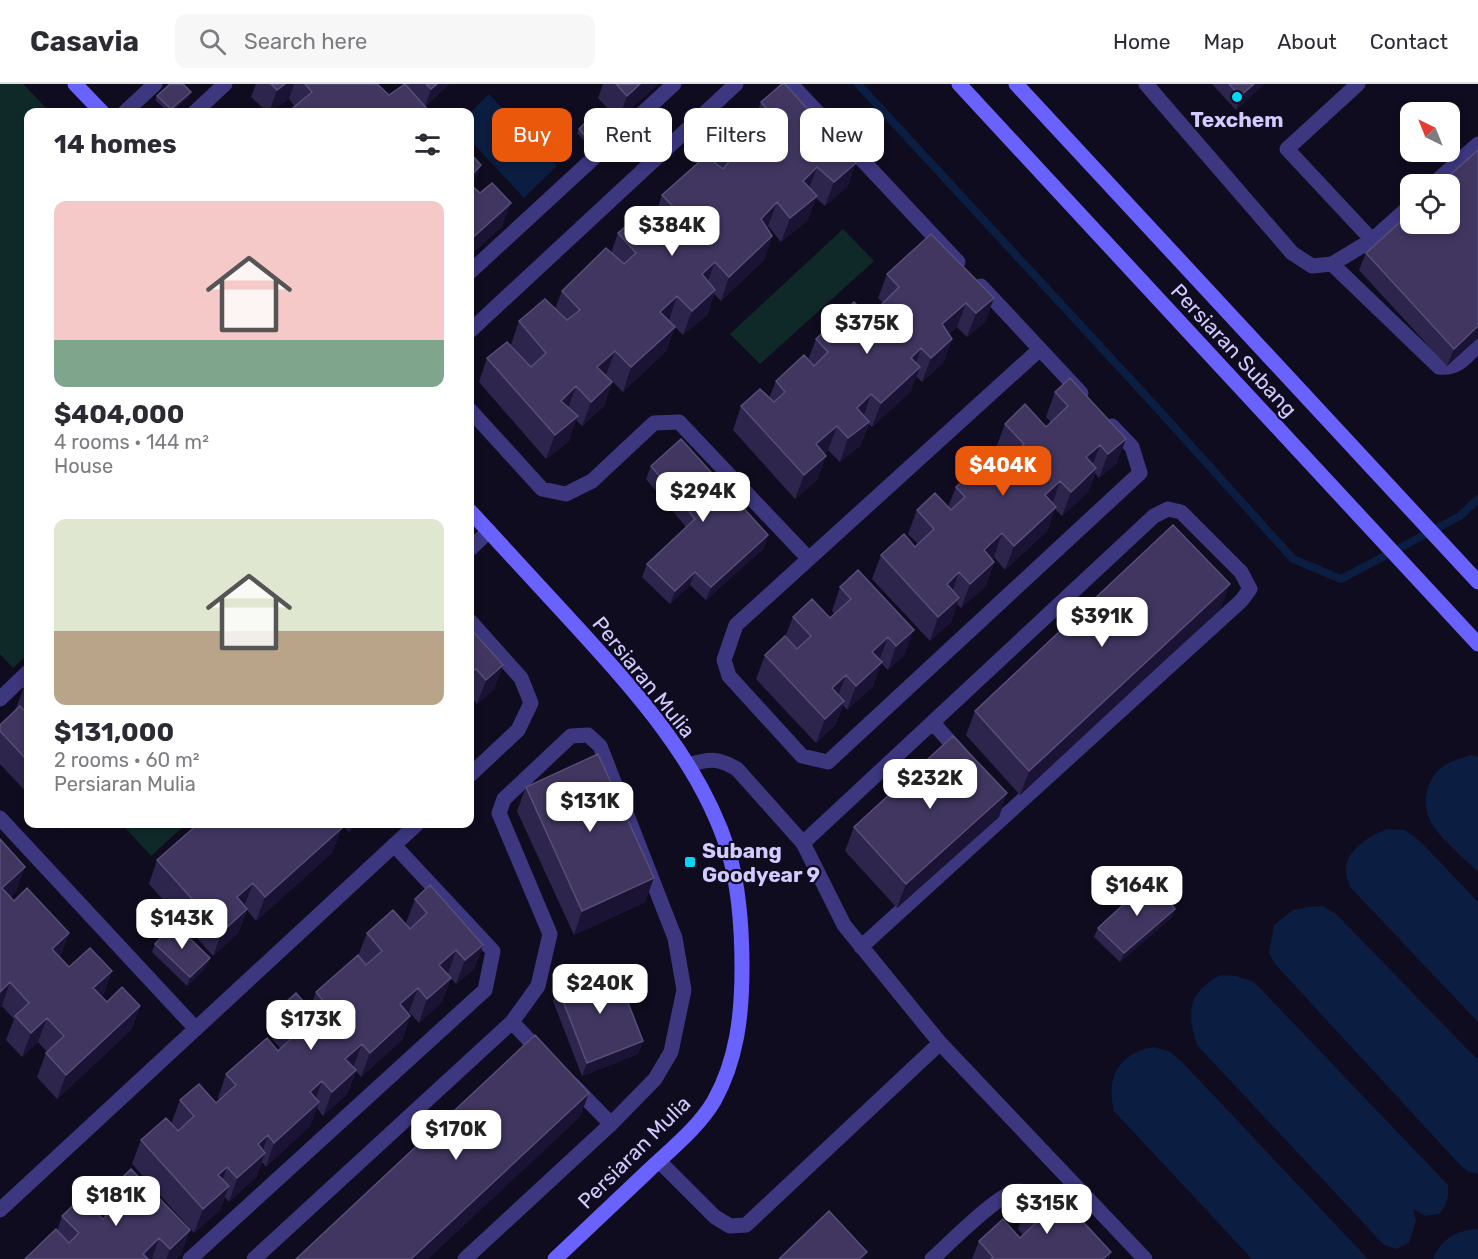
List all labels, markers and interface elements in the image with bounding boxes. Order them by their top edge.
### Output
search box [175,14,595,68]
text: Casavia [30,25,139,58]
icon: search [196,25,229,58]
text: Search here [244,28,367,55]
text: Home [1113,29,1170,54]
text: Map [1203,29,1244,54]
text: About [1277,29,1337,54]
text: Contact [1370,29,1448,54]
marker: Texchem [1230,90,1244,104]
north arrow [1400,102,1460,162]
map controls [1400,102,1460,234]
place label: Texchem [1190,107,1284,132]
chip: Buy [492,108,572,162]
chip: Rent [584,108,672,162]
chip: Filters [684,108,788,162]
chip: New [800,108,884,162]
icon: filters [411,128,444,161]
text: 14 homes [54,129,177,160]
button: locate [1400,174,1460,234]
pin: $384K [630,206,714,257]
text: $384K [639,213,706,237]
icon: home [195,240,303,348]
street label: Persiaran Subang [1166,278,1302,422]
pin: $375K [825,304,909,355]
text: $375K [835,311,899,335]
text: $404,000 [54,399,184,430]
text: 4 rooms · 144 m² [54,430,209,454]
pin: $404K [961,446,1045,497]
text: $404K [969,453,1037,477]
text: House [54,454,113,478]
pin: $294K [661,472,745,523]
text: $294K [670,479,736,503]
icon: home [195,558,303,666]
pin: $391K [1060,597,1144,648]
text: $391K [1071,604,1133,628]
street label: Persiaran Mulia [587,611,701,743]
text: $131,000 [54,717,174,748]
text: 2 rooms · 60 m² [54,748,200,772]
pin: $232K [888,759,972,810]
text: $232K [897,766,963,790]
text: Persiaran Mulia [54,772,196,796]
pin: $131K [548,782,632,833]
text: $131K [560,789,620,813]
place label: Subang Goodyear 9 [702,838,820,887]
marker: Subang Goodyear 9 [683,855,697,869]
pin: $164K [1095,866,1179,917]
text: $164K [1105,873,1169,897]
pin: $143K [140,899,224,950]
text: $143K [150,906,214,930]
pin: $240K [558,964,642,1015]
text: $240K [567,971,633,995]
pin: $173K [269,1000,353,1051]
text: $173K [280,1007,342,1031]
street label: Persiaran Mulia [573,1091,695,1213]
pin: $170K [414,1110,498,1161]
text: $170K [425,1117,487,1141]
pin: $181K [74,1176,158,1227]
text: $181K [86,1183,146,1207]
pin: $315K [1005,1184,1089,1235]
text: $315K [1016,1191,1078,1215]

